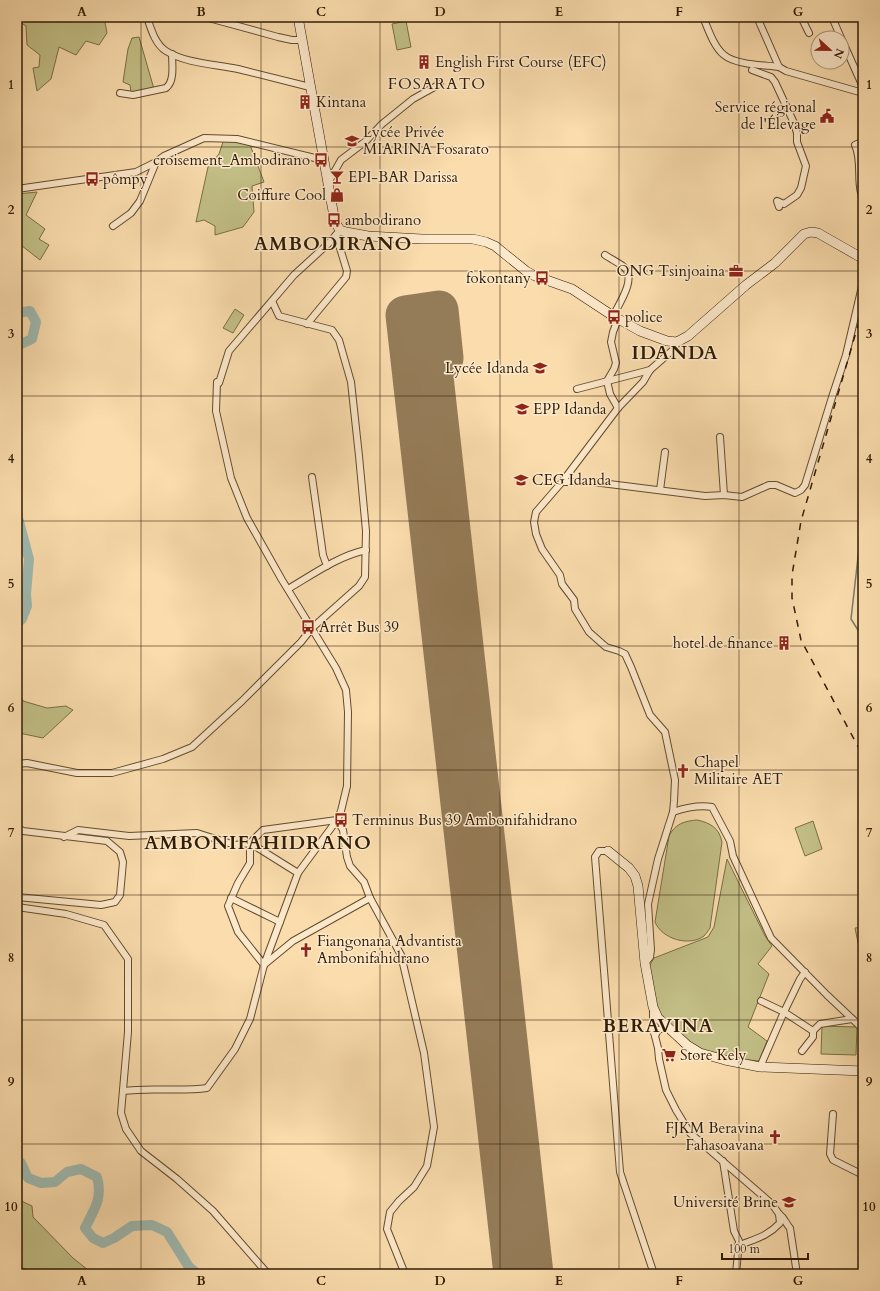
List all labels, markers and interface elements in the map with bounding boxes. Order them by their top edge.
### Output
text: A [77,3,87,21]
text: B [196,3,206,21]
text: C [316,3,326,21]
text: D [434,3,446,21]
text: E [555,3,563,21]
text: F [675,3,683,21]
text: G [793,3,804,21]
north arrow [810,30,850,70]
text: N [830,46,848,61]
place label: English First Course (EFC) [435,52,606,72]
building icon: English First Course (EFC) [416,54,432,70]
district label: FOSARATO [388,73,486,95]
text: 1 [8,76,14,94]
text: 1 [866,76,872,94]
place label: Kintana [316,92,367,112]
building icon: Kintana [297,94,313,110]
place label: Service régional de l'Élevage [715,97,816,134]
public building icon: Service régional de l'Élevage [819,108,835,124]
place label: Lycée Privée MIARINA Fosarato [363,122,489,159]
school or university icon: Lycée Privée MIARINA Fosarato [344,133,360,149]
place label: croisement_Ambodirano [153,150,310,170]
bus stop icon: croisement_Ambodirano [313,152,329,168]
place label: EPI-BAR Darissa [348,167,459,187]
place label: pômpy [103,169,148,189]
bar icon: EPI-BAR Darissa [329,169,345,185]
bus stop icon: pômpy [84,171,100,187]
place label: Coiffure Cool [237,185,326,205]
shop icon: Coiffure Cool [329,187,345,203]
text: 2 [8,201,15,219]
text: 2 [866,201,873,219]
place label: ambodirano [345,210,421,230]
bus stop icon: ambodirano [326,212,342,228]
district label: AMBODIRANO [254,231,412,257]
place label: ONG Tsinjoaina [617,261,726,281]
office icon: ONG Tsinjoaina [728,263,744,279]
place label: fokontany [466,268,531,288]
bus stop icon: fokontany [534,270,550,286]
place label: police [625,307,663,327]
bus stop icon: police [606,309,622,325]
text: 3 [8,325,15,343]
text: 3 [866,325,873,343]
district label: IDANDA [631,340,719,366]
place label: Lycée Idanda [445,358,530,378]
school or university icon: Lycée Idanda [532,360,548,376]
place label: EPP Idanda [533,399,607,419]
school or university icon: EPP Idanda [514,401,530,417]
text: 4 [8,450,15,468]
text: 4 [866,450,873,468]
place label: CEG Idanda [532,470,612,490]
school or university icon: CEG Idanda [513,472,529,488]
text: 5 [8,575,14,593]
text: 5 [866,575,872,593]
place label: Arrêt Bus 39 [319,617,399,637]
bus stop icon: Arrêt Bus 39 [300,619,316,635]
place label: hotel de finance [673,633,773,653]
building icon: hotel de finance [776,635,792,651]
text: 6 [8,699,15,717]
text: 6 [866,699,873,717]
place label: Chapel Militaire AET [694,752,783,789]
church icon: Chapel Militaire AET [675,763,691,779]
place label: Terminus Bus 39 Ambonifahidrano [352,810,577,830]
bus stop icon: Terminus Bus 39 Ambonifahidrano [333,812,349,828]
text: 7 [8,824,15,842]
text: 7 [866,824,873,842]
district label: AMBONIFAHIDRANO [144,830,372,856]
place label: Fiangonana Advantista Ambonifahidrano [317,931,462,968]
church icon: Fiangonana Advantista Ambonifahidrano [298,942,314,958]
text: 8 [8,949,14,967]
text: 8 [866,949,872,967]
district label: BERAVINA [602,1013,714,1039]
place label: Store Kely [680,1045,746,1065]
supermarket icon: Store Kely [661,1047,677,1063]
text: 9 [8,1073,15,1091]
text: 9 [866,1073,873,1091]
place label: FJKM Beravina Fahasoavana [665,1118,765,1155]
church icon: FJKM Beravina Fahasoavana [767,1129,783,1145]
place label: Université Brine [673,1192,778,1212]
school or university icon: Université Brine [781,1194,797,1210]
text: 10 [4,1198,18,1216]
text: 10 [862,1198,876,1216]
scale bar [722,1235,808,1261]
text: 100 m [728,1241,761,1257]
text: A [77,1272,87,1290]
text: B [196,1272,206,1290]
text: C [316,1272,326,1290]
text: D [434,1272,446,1290]
text: E [555,1272,563,1290]
text: F [675,1272,683,1290]
text: G [793,1272,804,1290]

